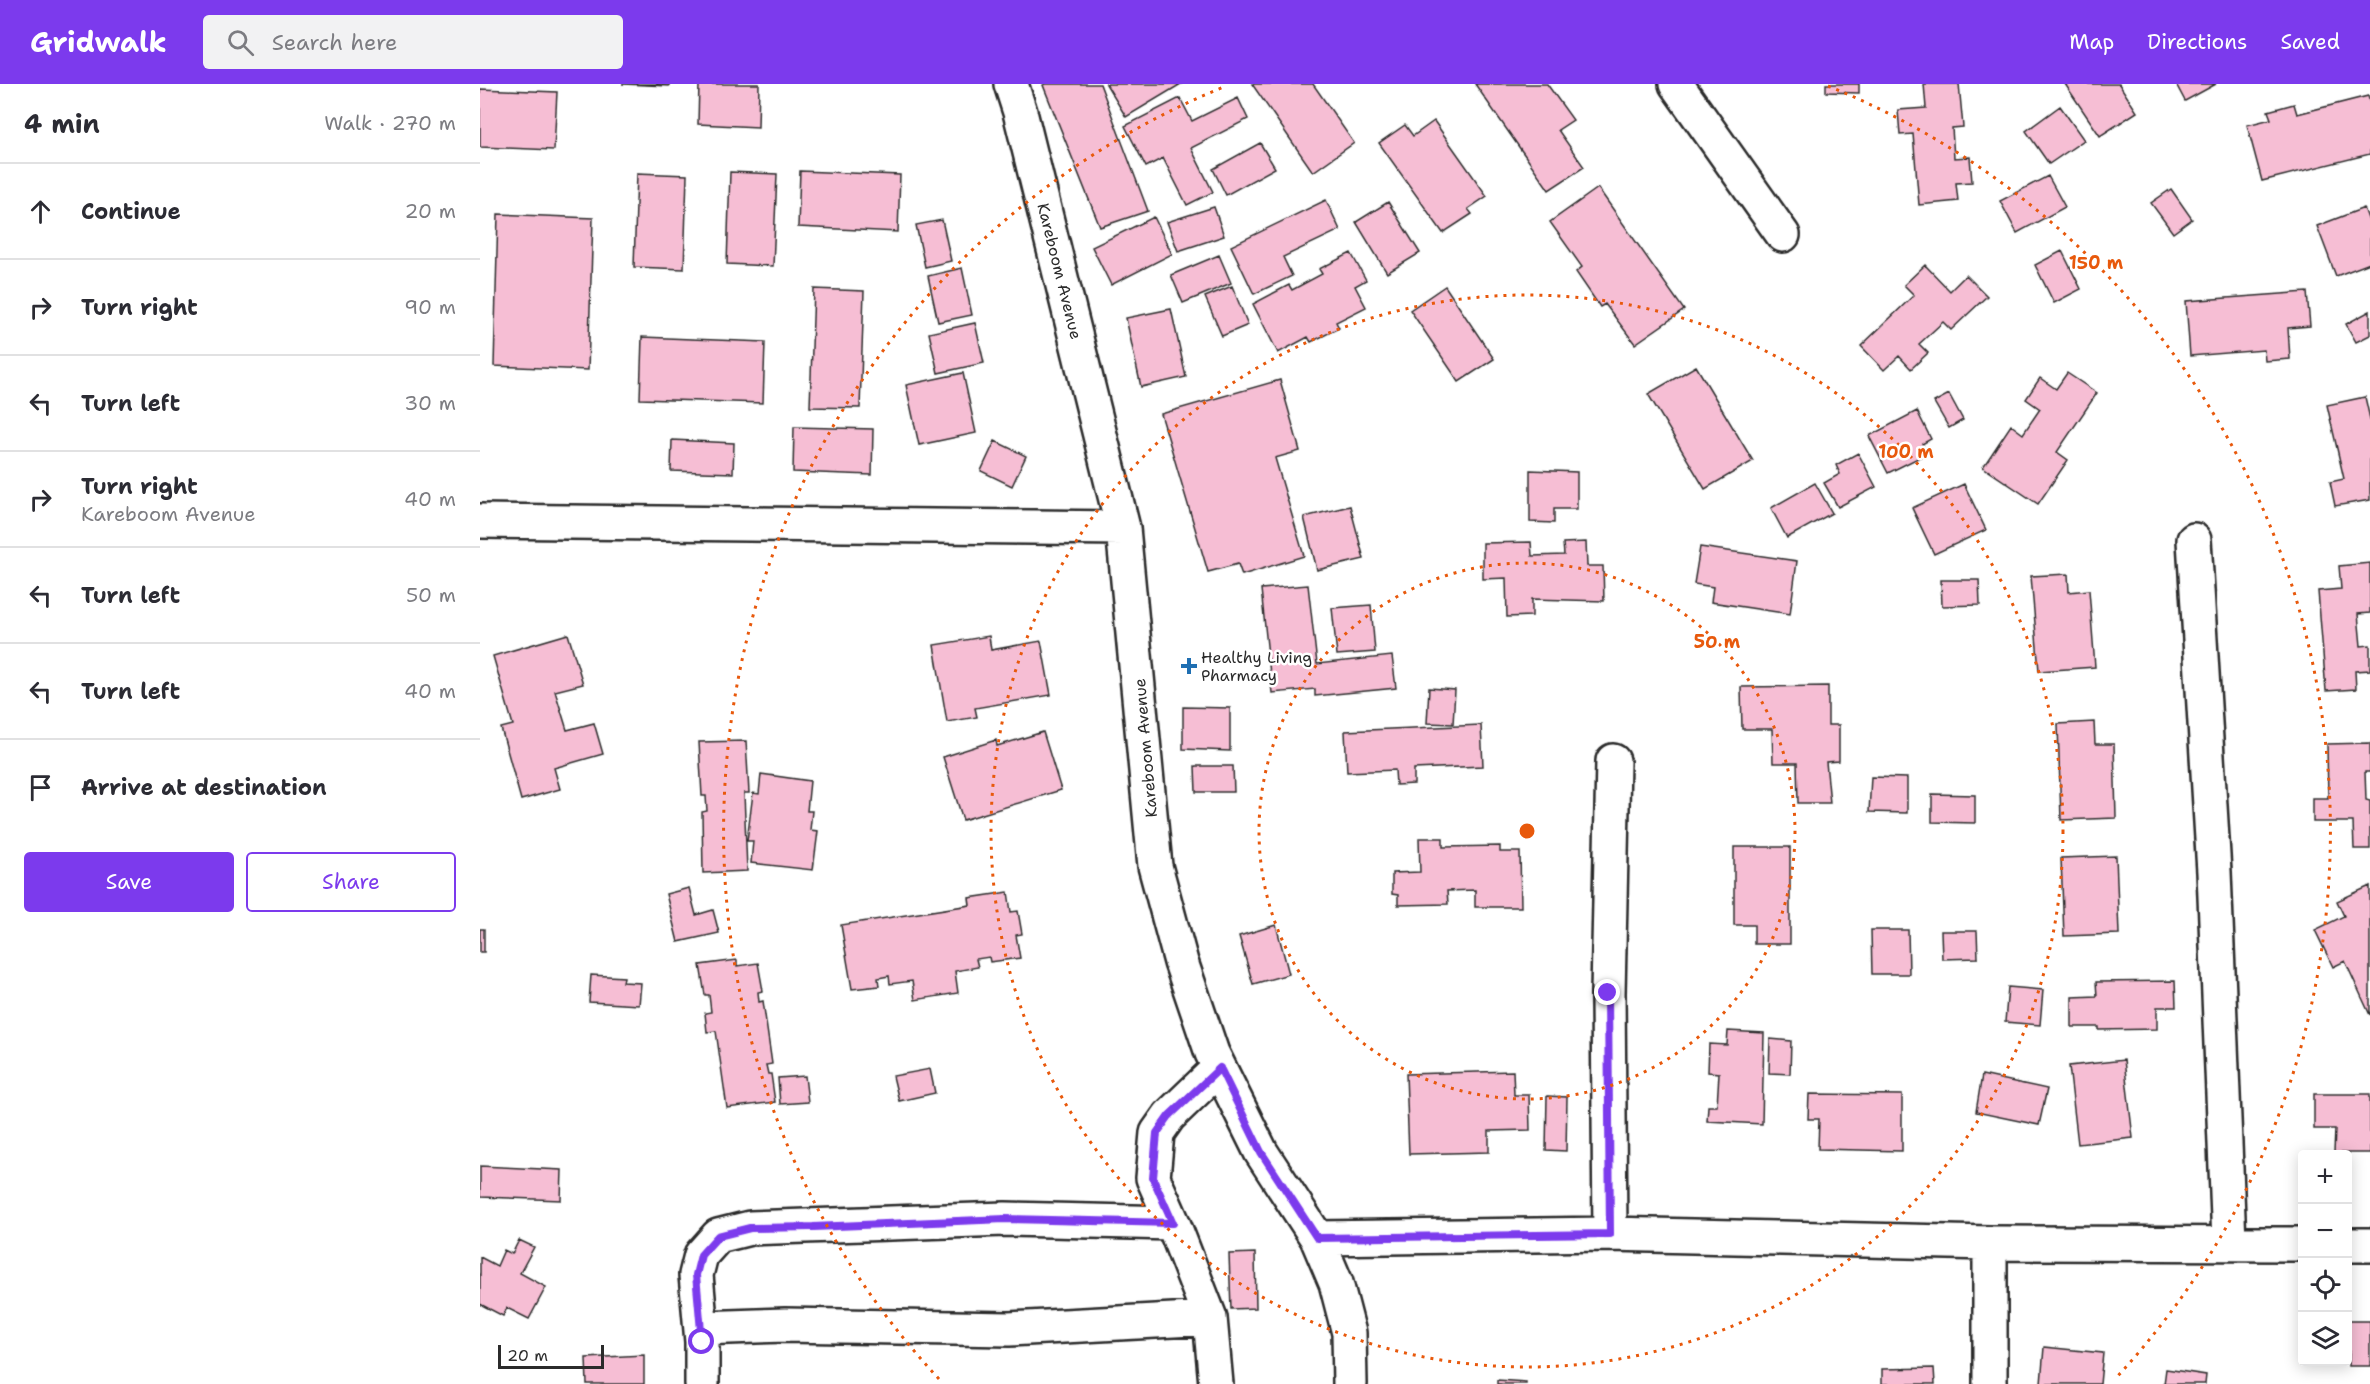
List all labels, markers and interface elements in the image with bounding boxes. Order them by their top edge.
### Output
search box [203,15,623,69]
text: Gridwalk [30,23,167,61]
icon: search [224,26,257,59]
text: Search here [272,28,398,57]
text: Map [2069,28,2114,56]
text: Directions [2147,28,2247,56]
text: Saved [2280,28,2340,56]
text: 4 min [24,106,100,141]
text: Walk · 270 m [324,110,456,136]
icon: ahead [24,195,57,228]
text: Continue [81,197,181,226]
text: 20 m [405,198,456,224]
street label: Kareboom Avenue [1032,201,1087,341]
text: 150 m [2069,251,2124,275]
icon: right [24,291,57,324]
text: Turn right [81,293,198,322]
text: 90 m [404,294,456,320]
icon: left [24,387,57,420]
text: Turn left [81,389,180,418]
text: 30 m [404,390,456,416]
text: 100 m [1878,440,1934,464]
text: Turn right [81,472,198,501]
icon: right [24,483,57,516]
text: 40 m [404,486,456,512]
text: Kareboom Avenue [81,501,256,527]
icon: left [24,579,57,612]
text: Turn left [81,581,180,610]
text: 50 m [406,582,456,608]
text: 50 m [1694,630,1741,654]
place label: Healthy Living Pharmacy [1201,647,1312,686]
marker: Healthy Living Pharmacy [1182,659,1196,673]
icon: left [24,675,57,708]
text: Turn left [81,677,180,706]
street label: Kareboom Avenue [1129,677,1162,818]
text: 40 m [404,678,456,704]
icon: arrive [24,771,57,804]
text: Arrive at destination [81,773,327,802]
centre of rings [1517,821,1537,841]
button: Save [24,852,234,912]
button: Share [246,852,456,912]
route end [1594,979,1620,1005]
map controls [2298,1150,2352,1366]
button: + [2298,1150,2352,1204]
button: − [2298,1204,2352,1258]
button: locate [2298,1258,2352,1312]
button: layers [2298,1312,2352,1366]
route start [688,1328,714,1354]
scale bar [498,1342,604,1370]
text: 20 m [507,1345,548,1366]

